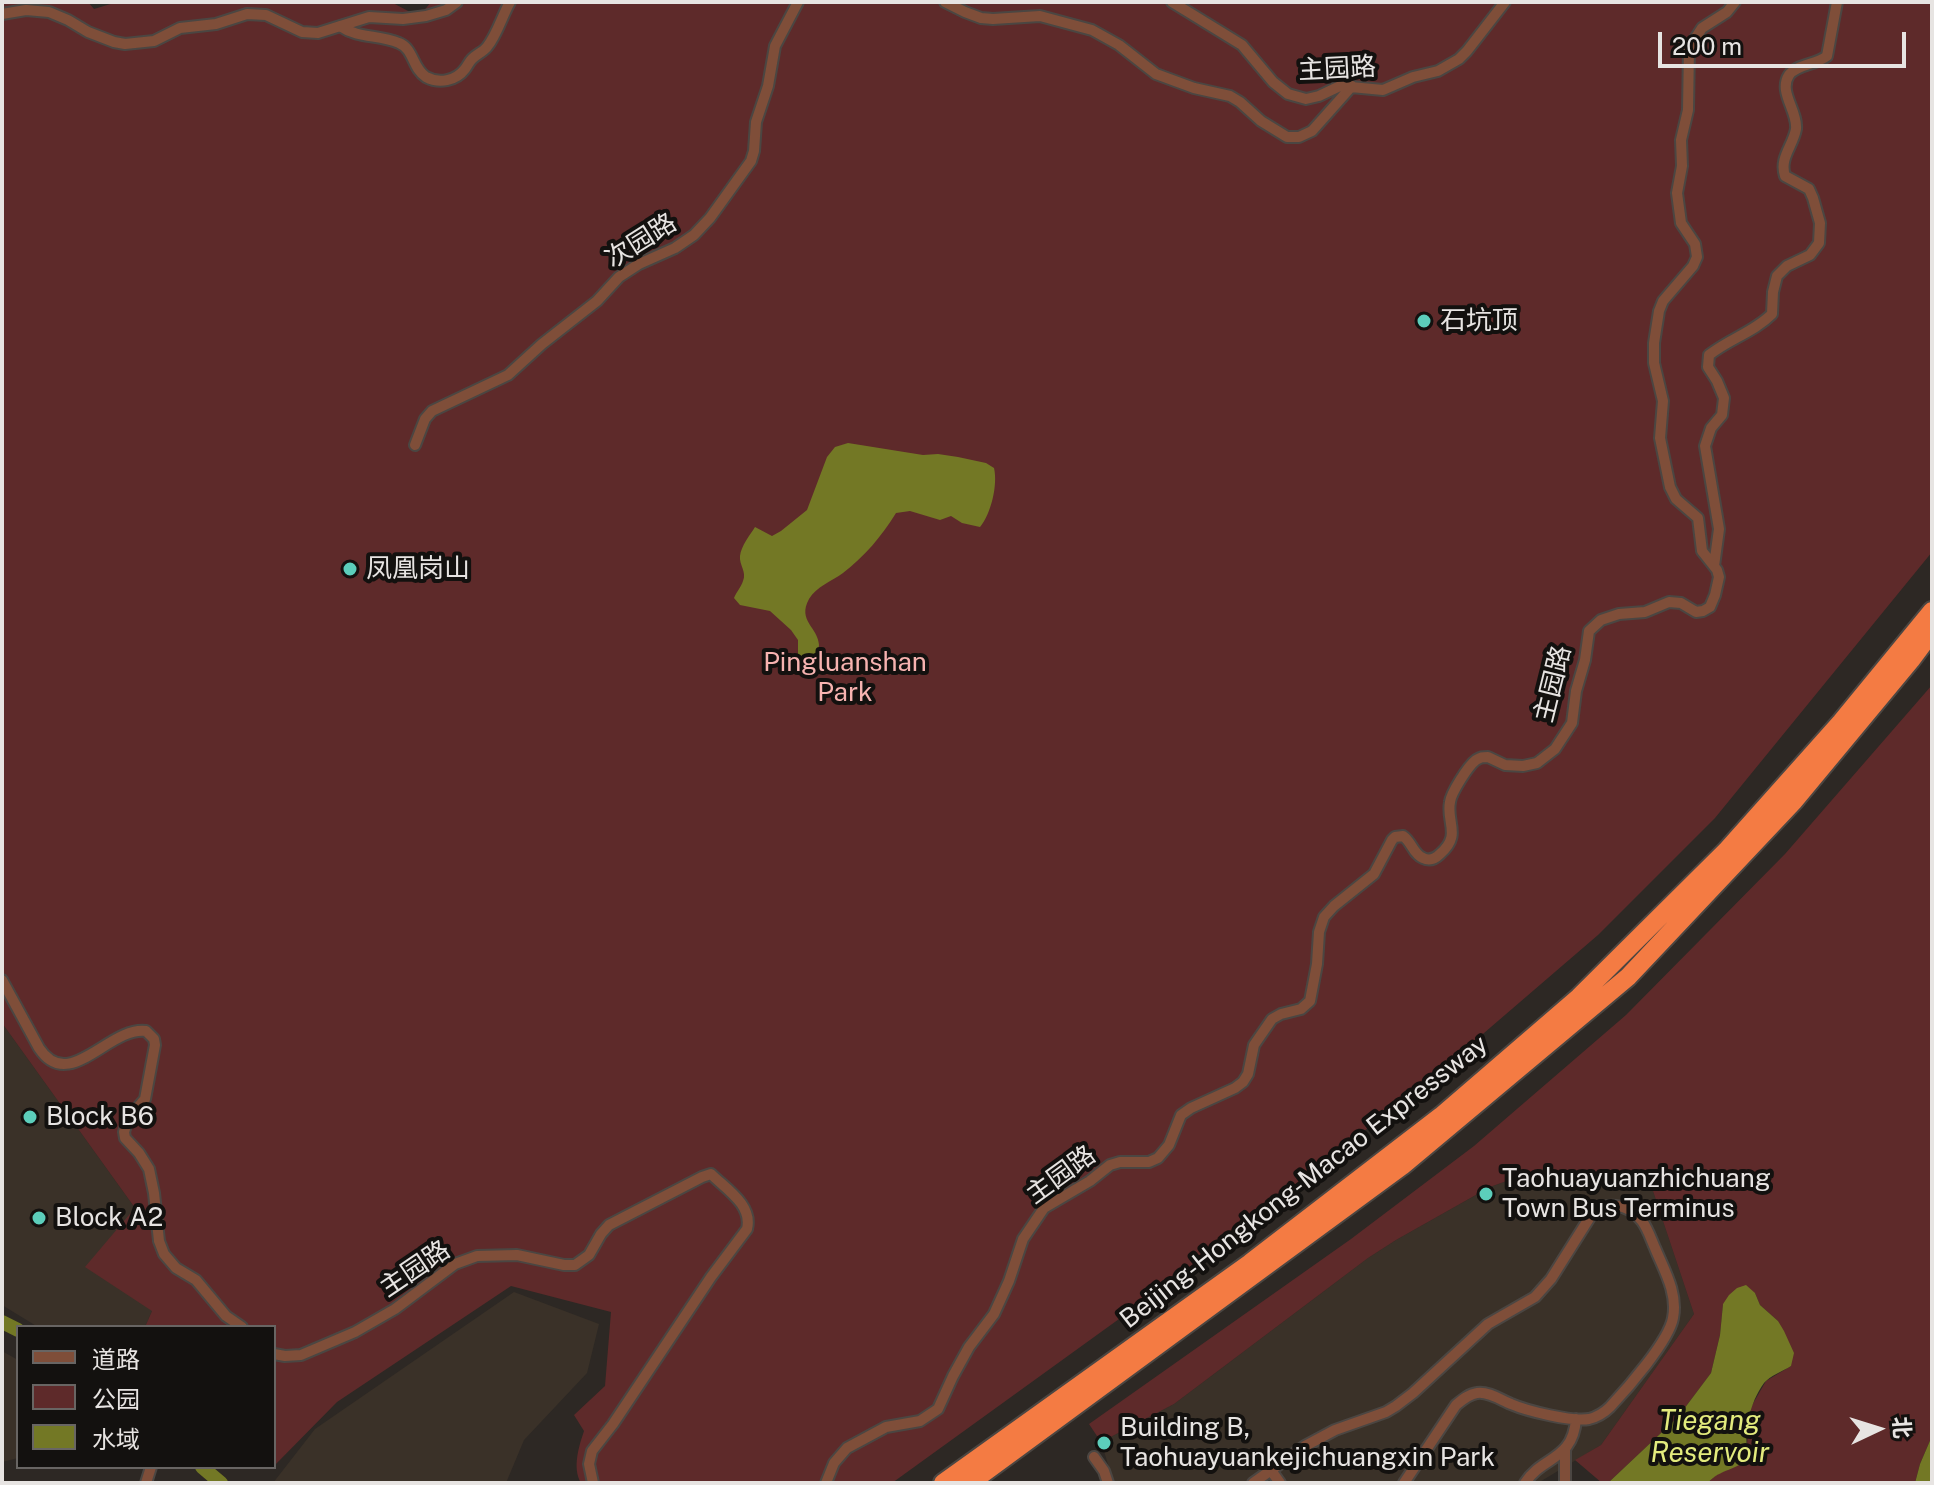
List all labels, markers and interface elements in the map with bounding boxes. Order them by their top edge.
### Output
scale bar [1662,16,1910,66]
text: 200 m [1672,32,1742,60]
street label: 主园路 [1297,51,1377,87]
street label: 次园路 [600,207,682,275]
place label: 石坑顶 [1440,305,1518,337]
marker: 石坑顶 [1415,312,1433,330]
place label: 凤凰岗山 [366,553,470,585]
marker: 凤凰岗山 [341,560,359,578]
street label: 主园路 [1528,642,1578,726]
park label: Pingluanshan Park [763,647,927,708]
street label: Beijing-Hongkong-Macao Expressway [1114,1029,1494,1335]
place label: Block B6 [46,1101,154,1133]
marker: Block B6 [21,1108,39,1126]
street label: 主园路 [1020,1139,1102,1211]
place label: Taohuayuanzhichuang Town Bus Terminus [1502,1163,1771,1224]
marker: Taohuayuanzhichuang Town Bus Terminus [1477,1185,1495,1203]
place label: Block A2 [55,1202,163,1234]
marker: Block A2 [30,1209,48,1227]
street label: 主园路 [374,1234,456,1304]
legend [16,1325,276,1469]
text: 道路 [92,1345,140,1373]
text: 公园 [92,1385,140,1413]
north arrow [1838,1389,1918,1469]
water label: Tiegang Reservoir [1651,1404,1769,1470]
place label: Building B, Taohuayuankejichuangxin Park [1120,1412,1495,1474]
text: 北 [1888,1415,1916,1439]
text: 水域 [92,1425,140,1453]
marker: Building B, Taohuayuankejichuangxin Park [1095,1434,1113,1452]

